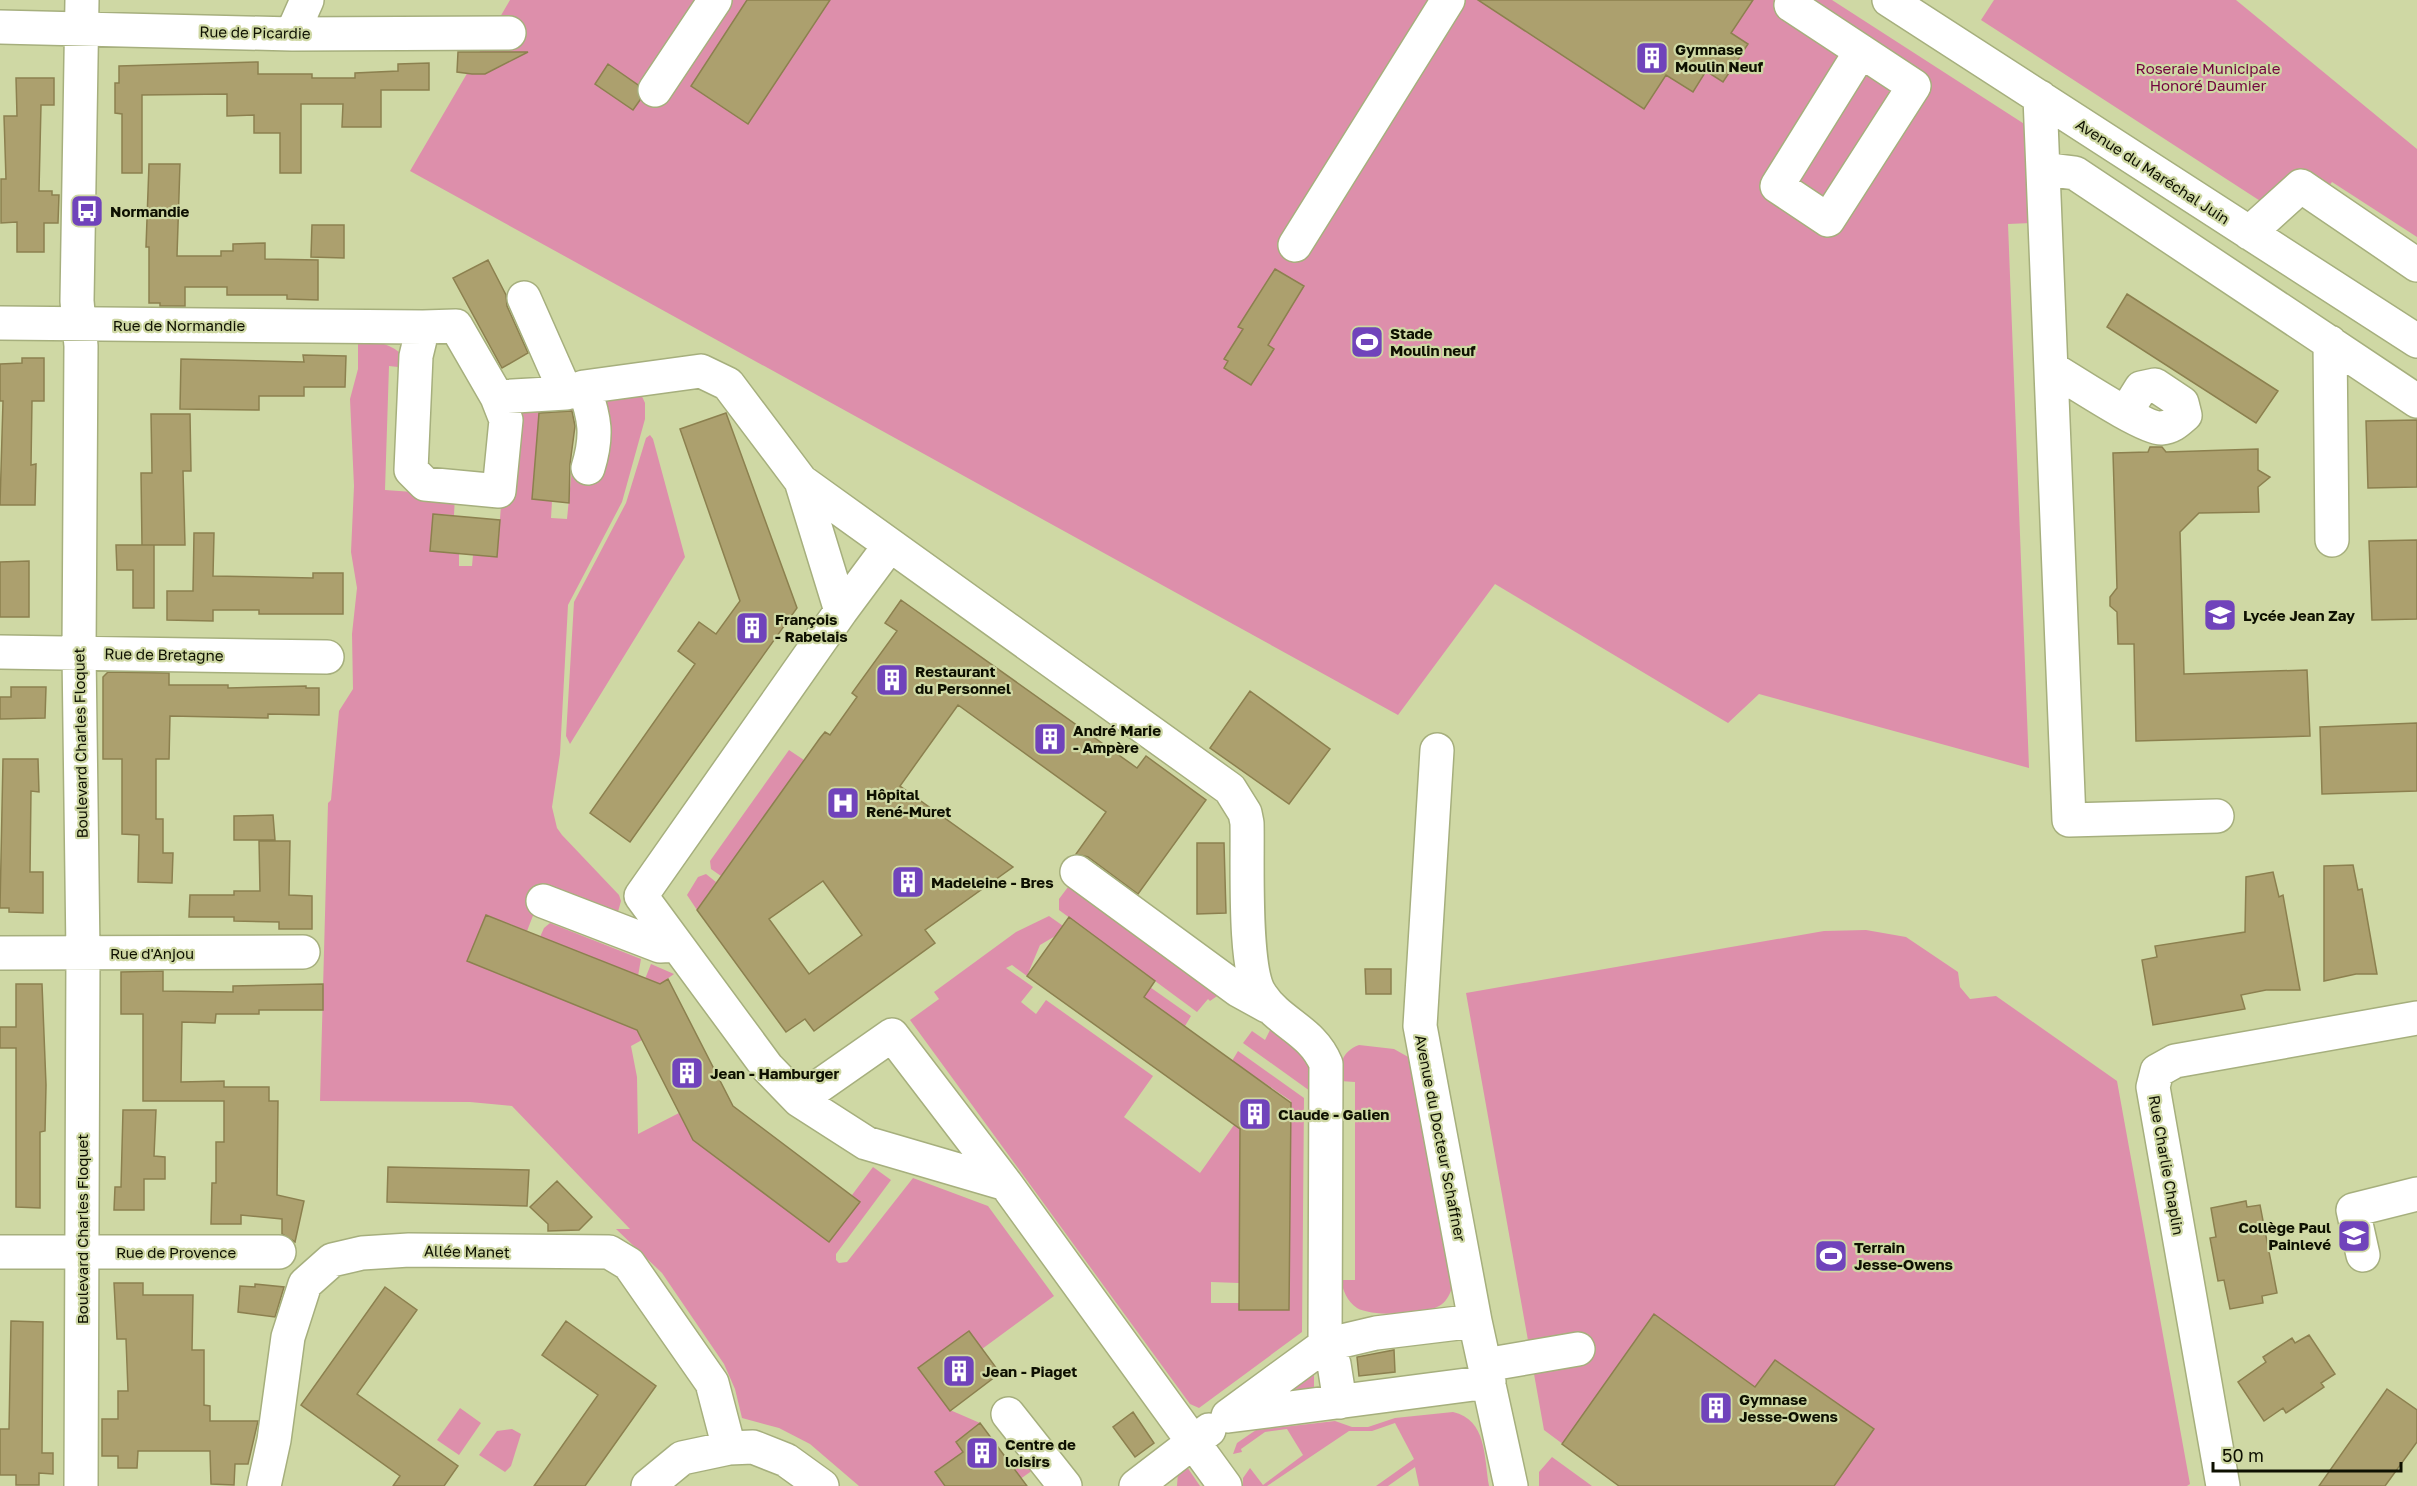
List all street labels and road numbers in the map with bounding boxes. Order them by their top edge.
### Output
street label: Rue de Picardie [199,22,311,42]
street label: Avenue du Maréchal Juin [2073,115,2233,227]
street label: Rue de Normandie [113,316,245,334]
street label: Rue de Bretagne [104,644,224,664]
street label: Boulevard Charles Floquet [69,648,91,838]
street label: Rue d'Anjou [110,944,194,962]
street label: Avenue du Docteur Schaffner [1412,1033,1470,1243]
street label: Rue Charlie Chaplin [2146,1094,2188,1236]
street label: Boulevard Charles Floquet [73,1134,91,1324]
street label: Allée Manet [424,1241,510,1261]
street label: Rue de Provence [116,1243,236,1261]

